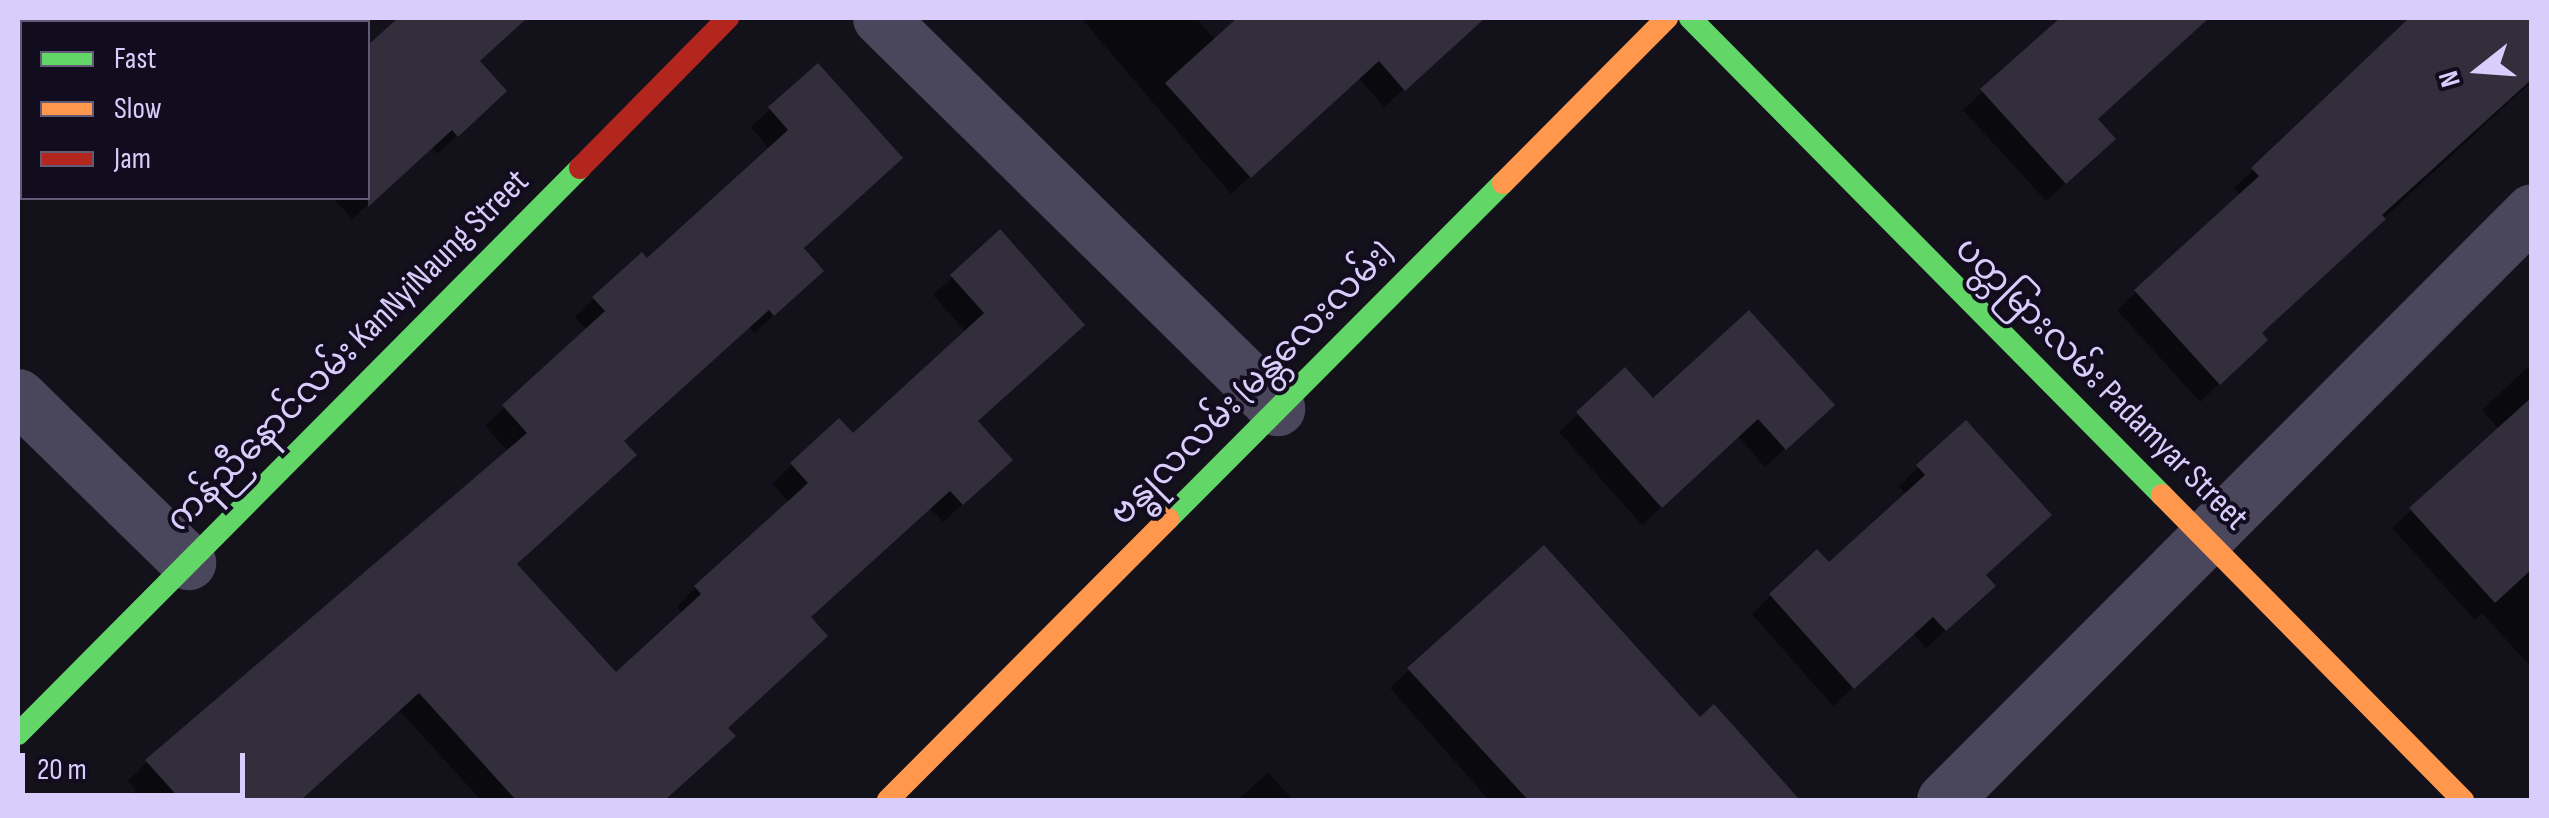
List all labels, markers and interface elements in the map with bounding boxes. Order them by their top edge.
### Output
legend [20,20,370,200]
north arrow [2429,20,2529,120]
text: Fast [114,41,156,77]
text: N [2432,67,2468,91]
text: Slow [114,91,162,127]
text: Jam [114,141,151,177]
street label: ကန်ညီနောင်လမ်း KanNyiNaung Street [158,161,538,541]
street label: ပတ္တမြားလမ်း Padamyar Street [1946,229,2256,539]
street label: ဗန္ဓုလလမ်း (မန္တလေးလမ်း) [1101,233,1403,535]
scale bar [25,733,250,795]
text: 20 m [37,752,87,788]

